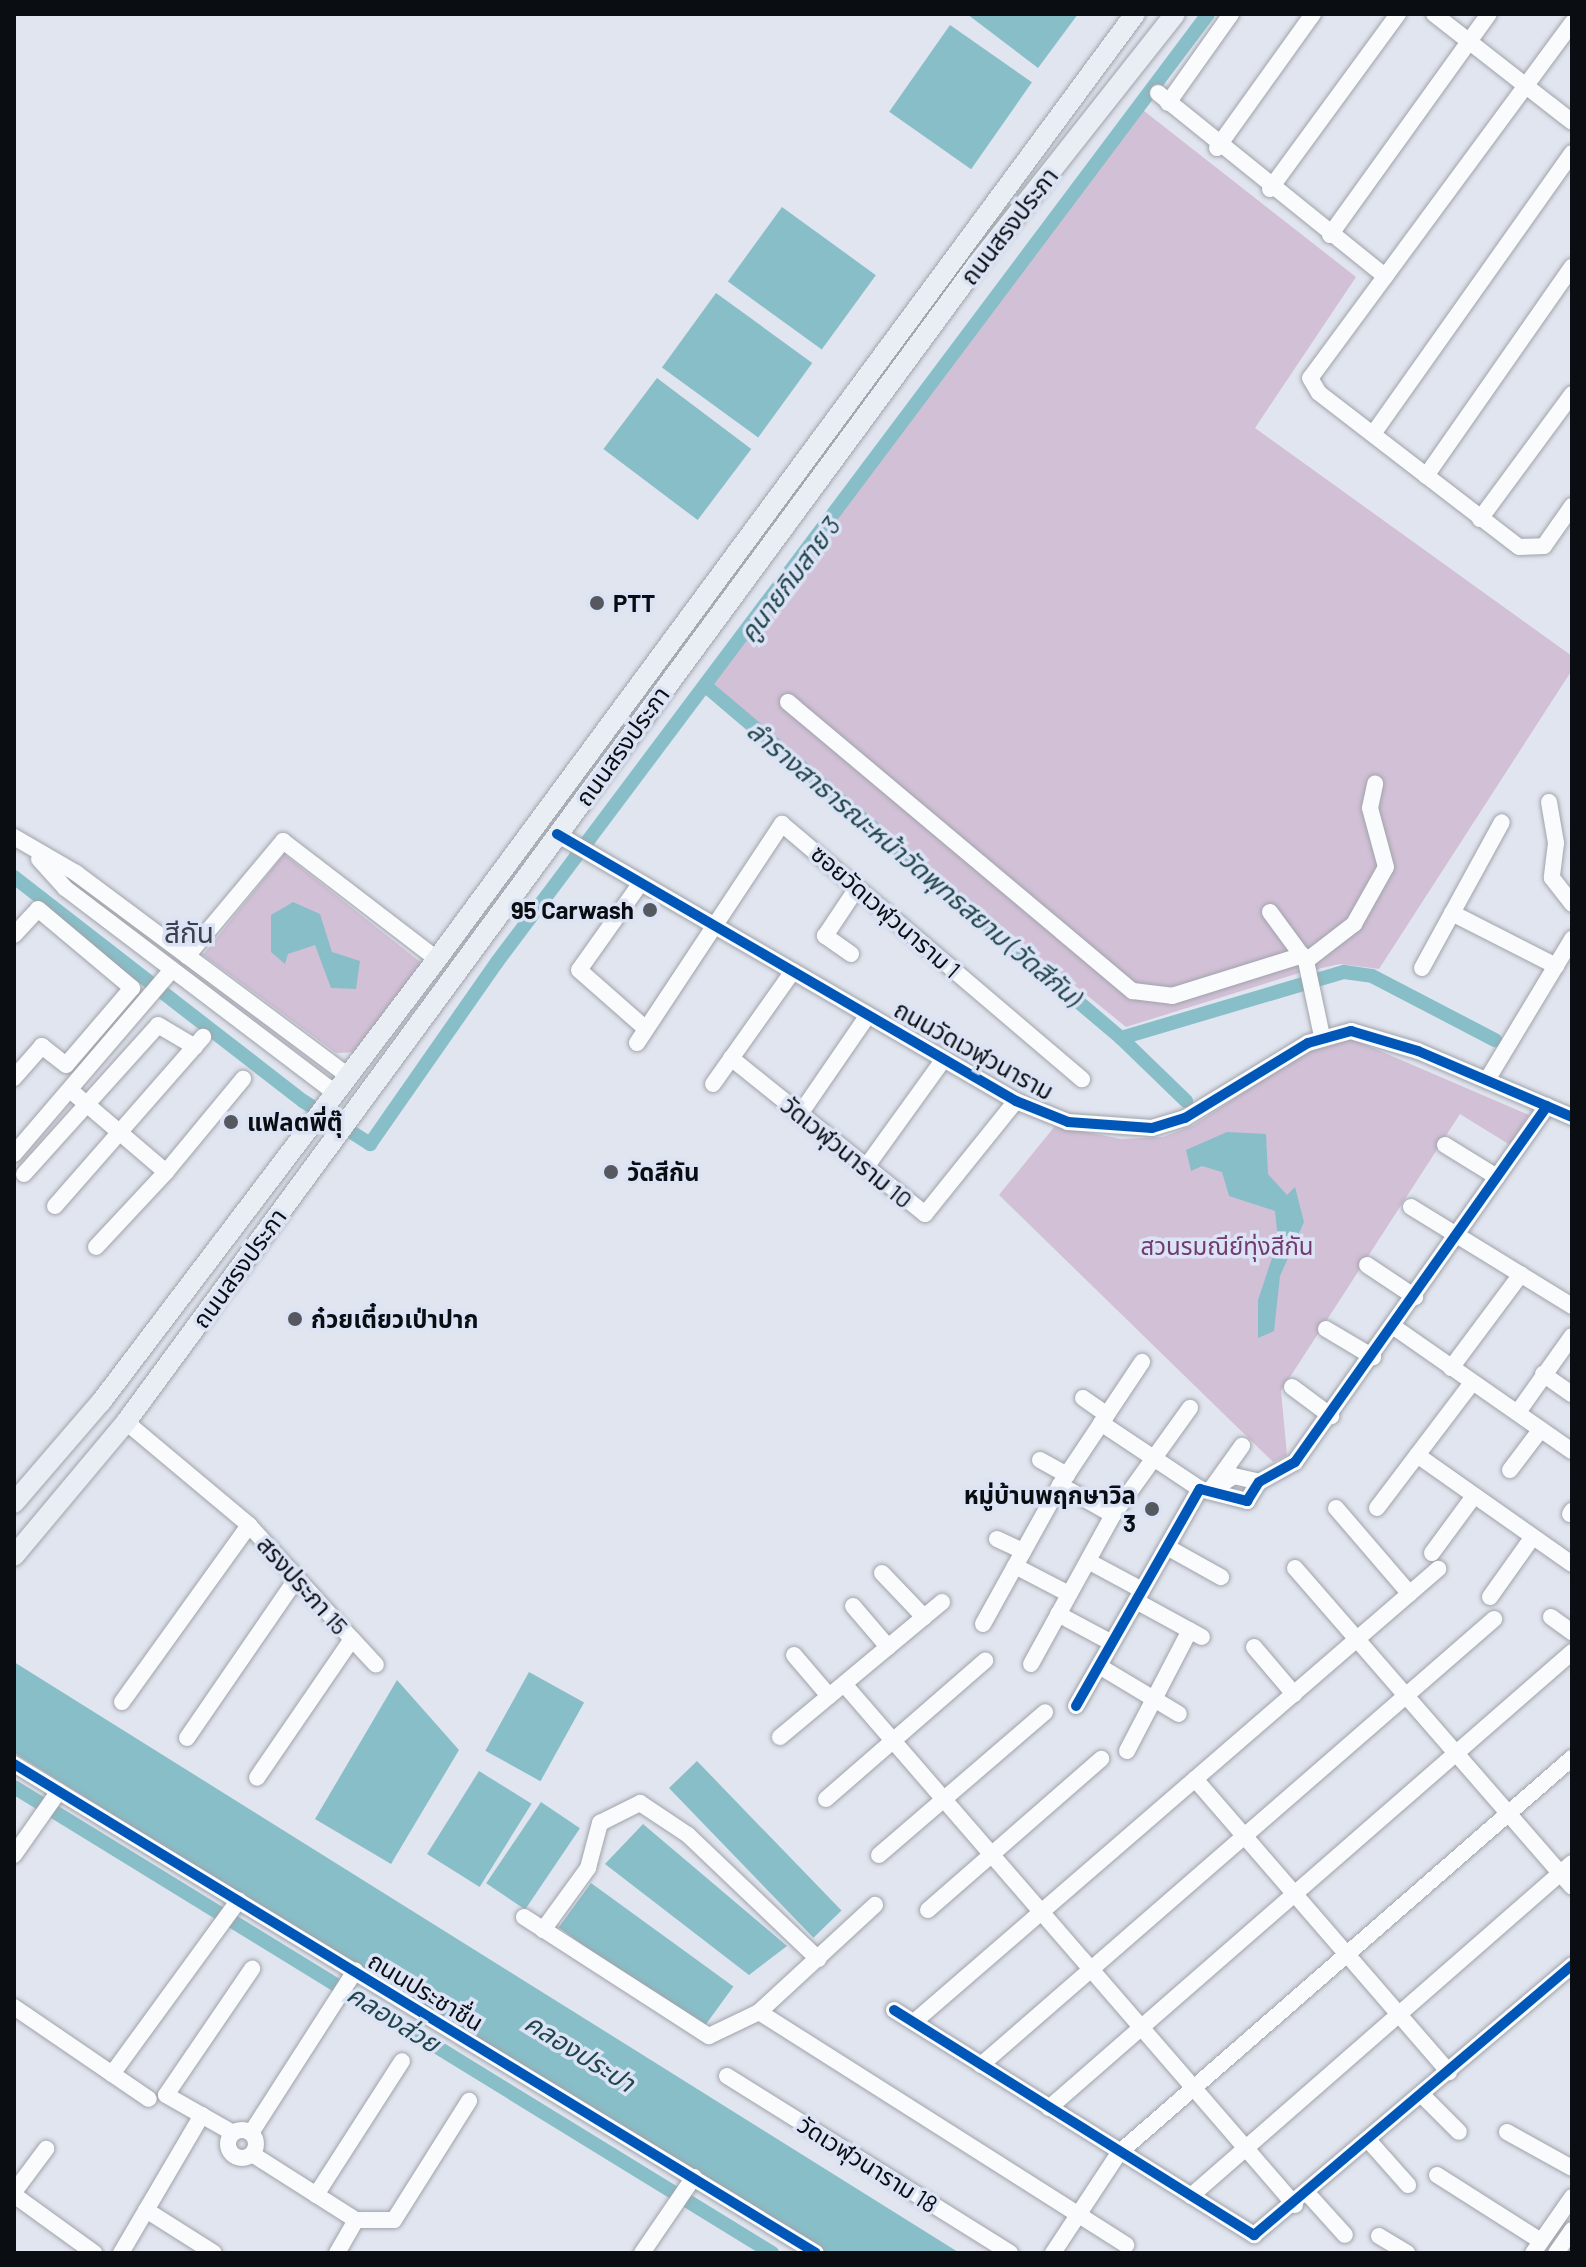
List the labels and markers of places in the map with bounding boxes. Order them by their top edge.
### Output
place label: PTT [613,589,655,617]
marker: PTT [588,594,606,612]
place label: 95 Carwash [511,896,634,924]
marker: 95 Carwash [641,901,659,919]
place label: แฟลตพี่ตุ๊ [247,1108,343,1136]
marker: แฟลตพี่ตุ๊ [222,1113,240,1131]
place label: วัดสีกัน [627,1158,699,1186]
marker: วัดสีกัน [602,1163,620,1181]
place label: ก๋วยเตี๋ยวเป่าปาก [311,1305,478,1333]
marker: ก๋วยเตี๋ยวเป่าปาก [286,1310,304,1328]
place label: หมู่บ้านพฤกษาวิล 3 [964,1481,1136,1537]
marker: หมู่บ้านพฤกษาวิล 3 [1143,1500,1161,1518]

